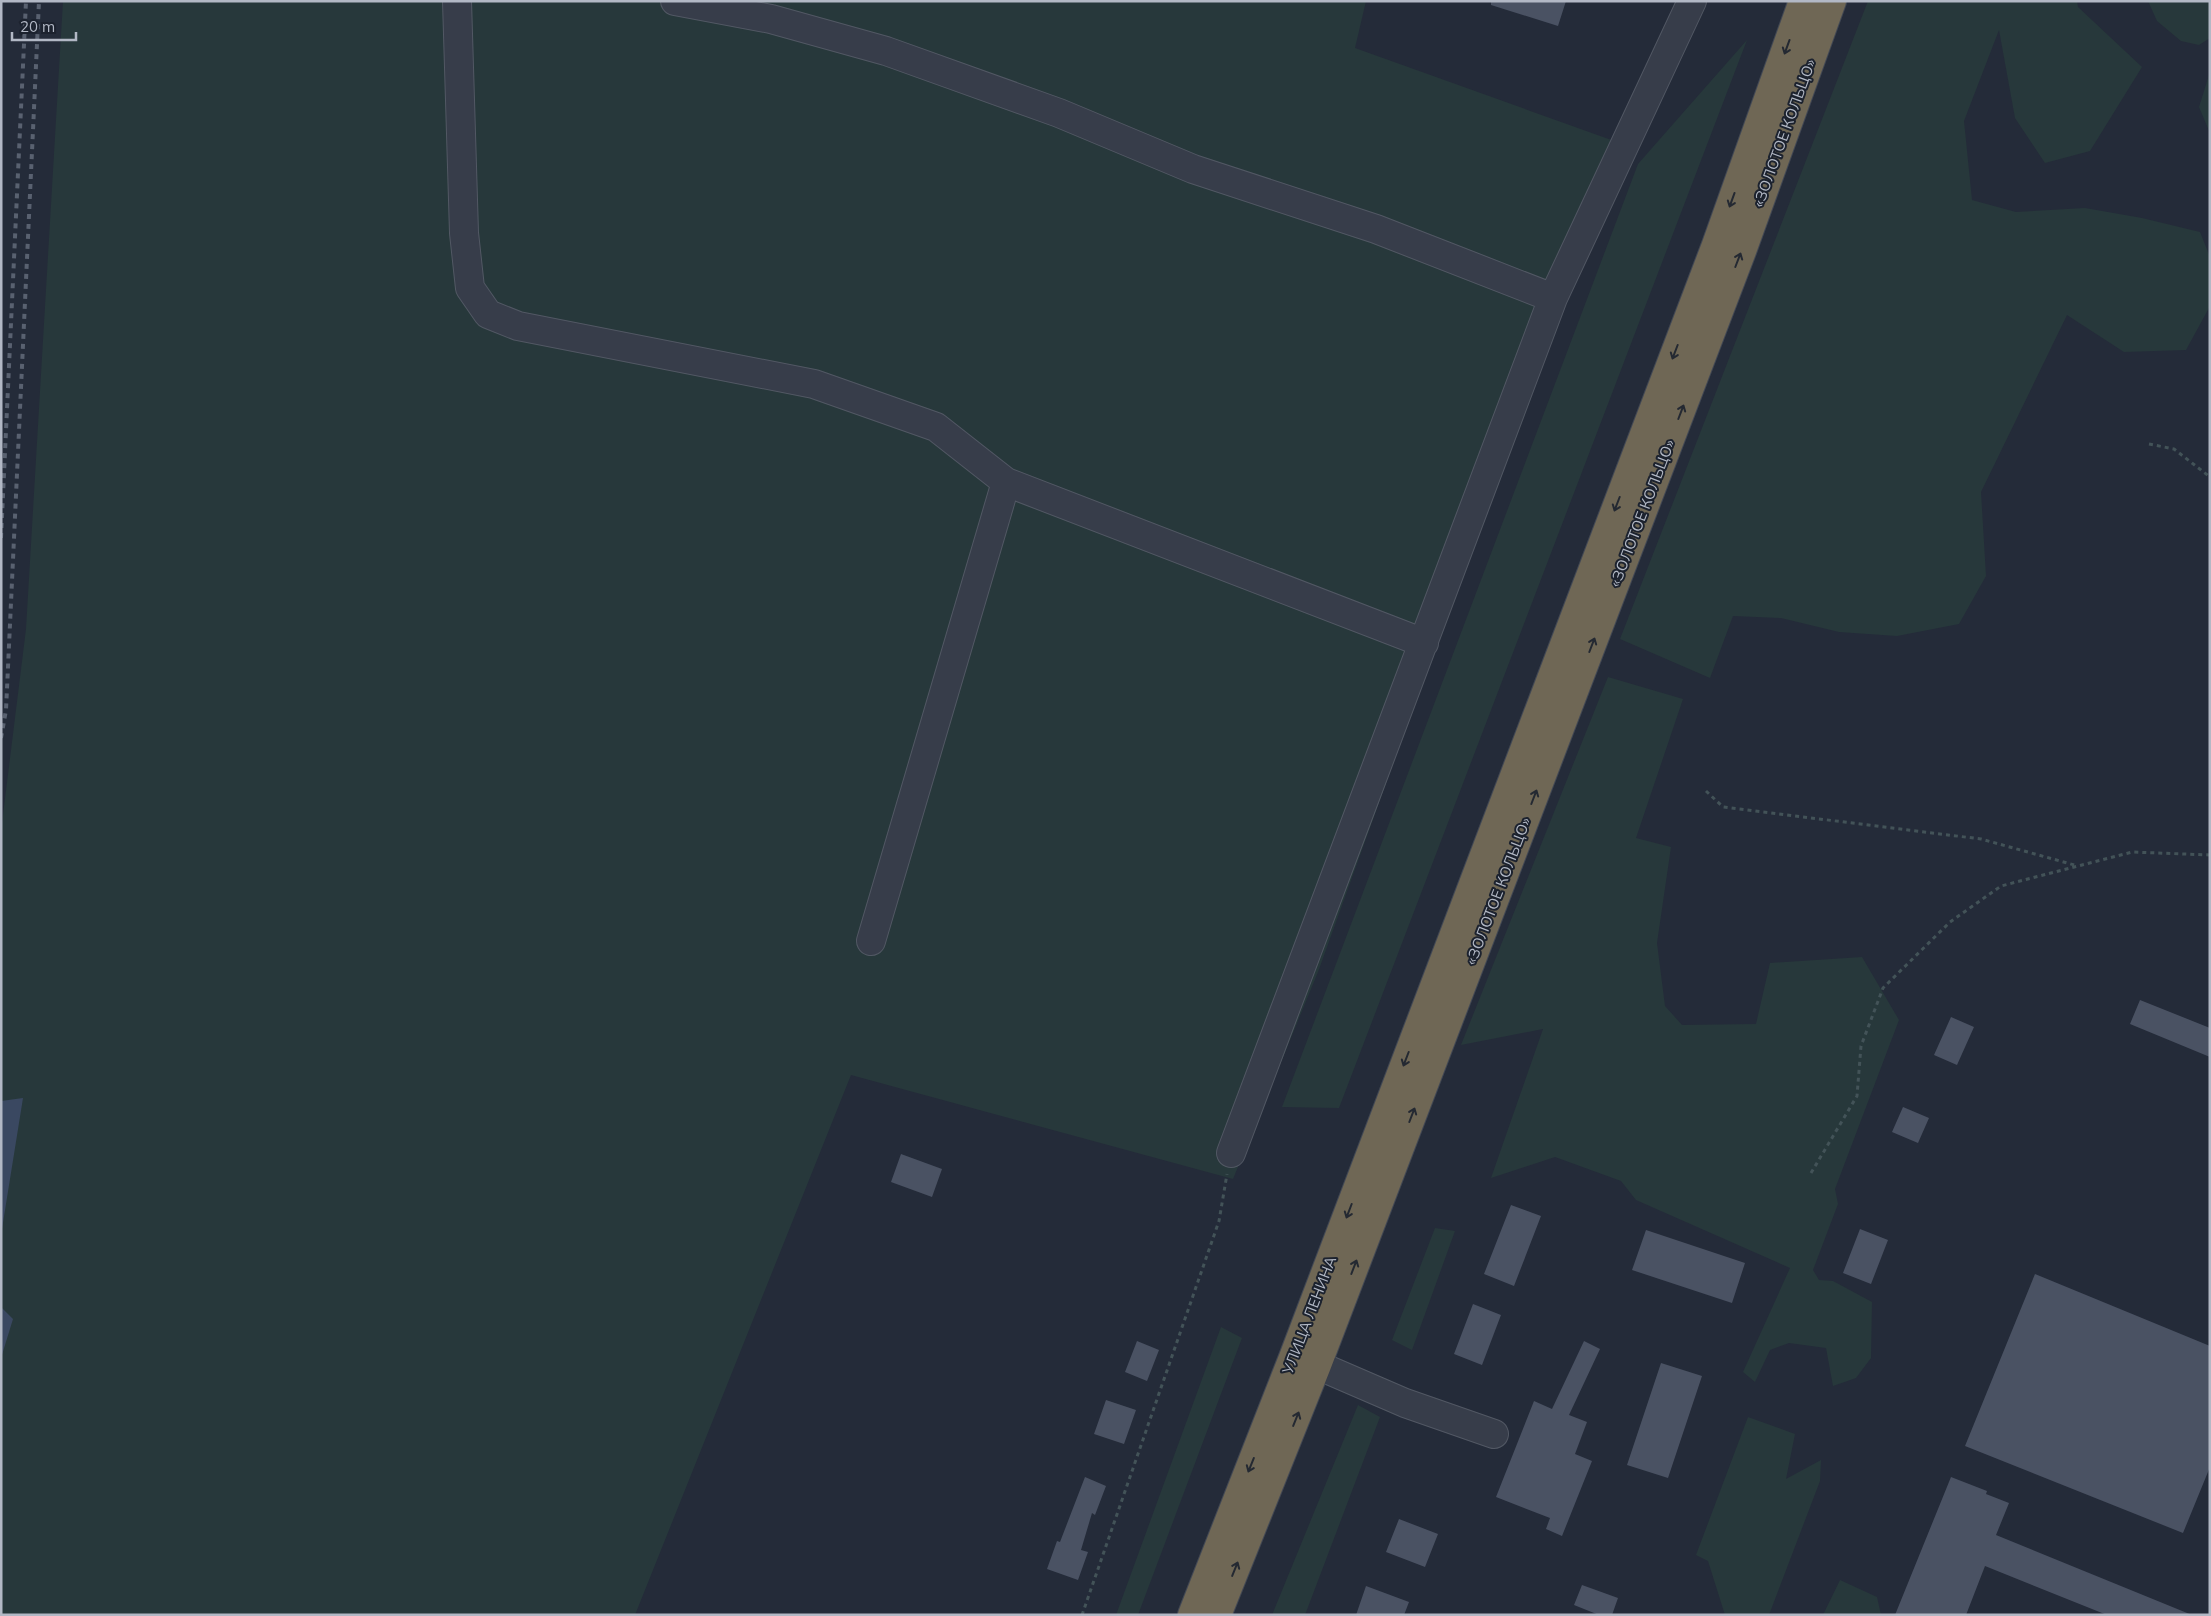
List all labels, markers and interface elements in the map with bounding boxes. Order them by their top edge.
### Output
scale bar [12,10,76,42]
text: 20 m [20,17,55,36]
one-way arrow [1782,39,1791,54]
street label: «ЗОЛОТОЕ КОЛЬЦО» [1748,56,1820,210]
one-way arrow [1727,192,1736,207]
one-way arrow [1734,253,1744,268]
one-way arrow [1670,344,1679,359]
one-way arrow [1677,404,1686,419]
street label: «ЗОЛОТОЕ КОЛЬЦО» [1605,436,1679,589]
one-way arrow [1612,496,1621,511]
one-way arrow [1587,638,1597,653]
one-way arrow [1530,790,1539,805]
street label: «ЗОЛОТОЕ КОЛЬЦО» [1461,814,1535,967]
one-way arrow [1401,1051,1410,1066]
one-way arrow [1408,1108,1417,1123]
one-way arrow [1344,1203,1353,1218]
street label: УЛИЦА ЛЕНИНА [1277,1253,1340,1378]
one-way arrow [1350,1260,1359,1275]
one-way arrow [1292,1411,1301,1426]
one-way arrow [1246,1457,1255,1473]
one-way arrow [1232,1562,1241,1577]

